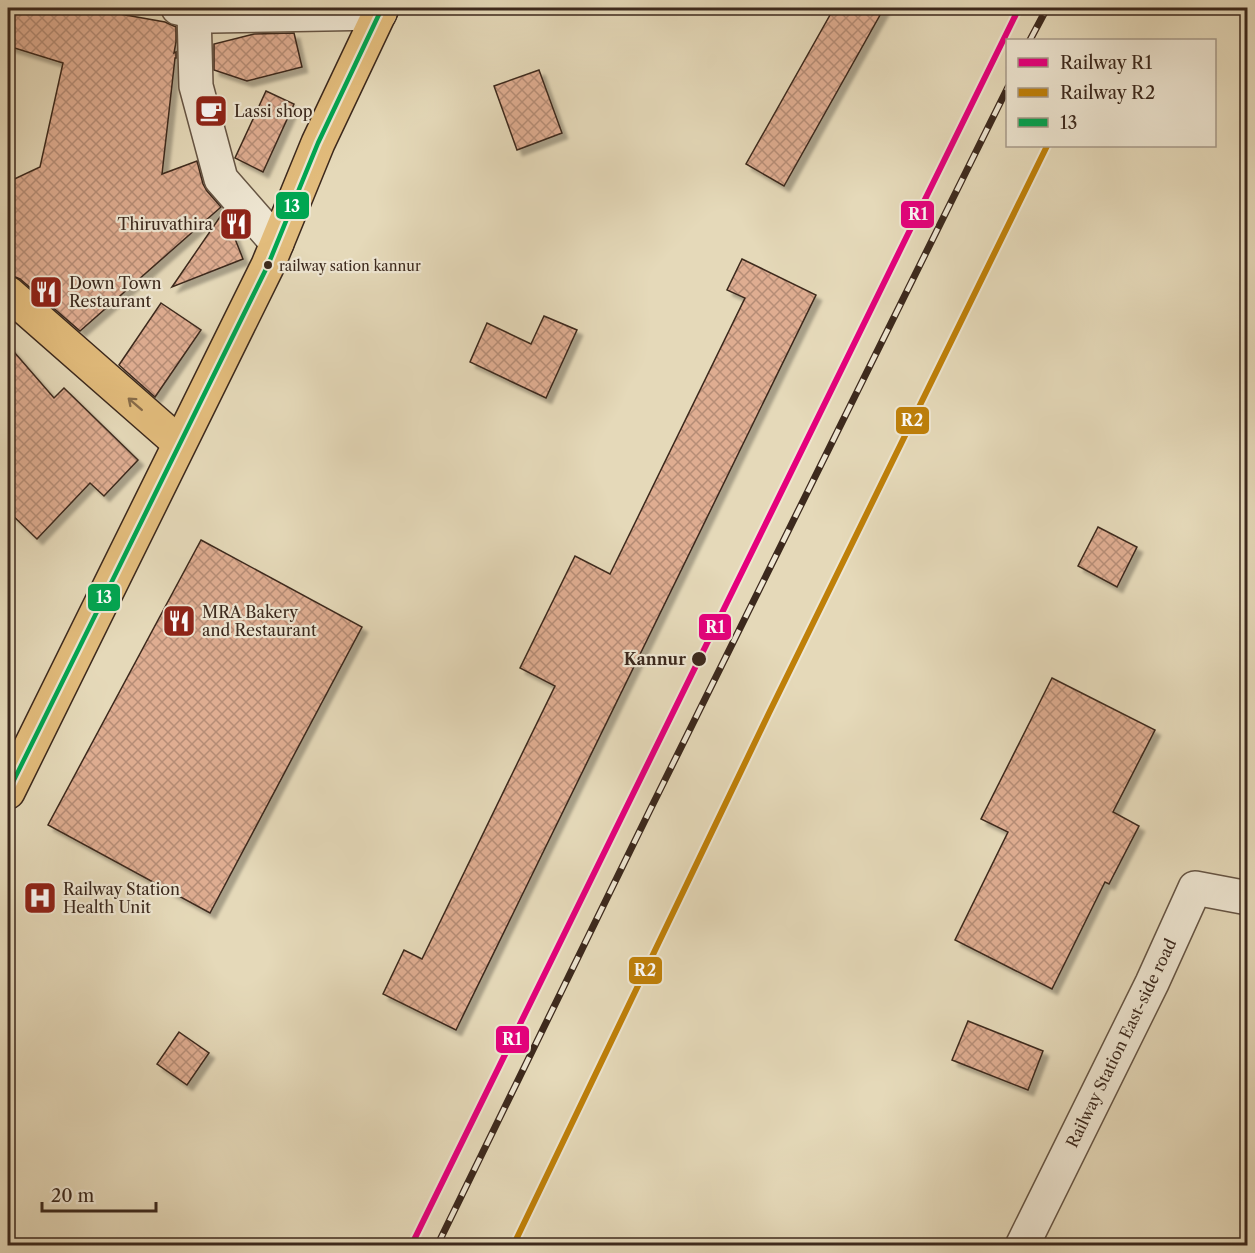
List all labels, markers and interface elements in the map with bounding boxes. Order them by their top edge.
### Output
legend [1006,39,1216,147]
text: Railway R1 [1060,52,1153,74]
text: Railway R2 [1060,82,1155,104]
cafe icon: Lassi shop [193,93,229,129]
place label: Lassi shop [234,101,313,121]
text: 13 [1060,112,1077,134]
line badge: 13 [275,191,310,220]
text: 13 [284,196,300,216]
line badge: R1 [900,200,935,229]
text: R1 [908,204,929,224]
restaurant icon: Thiruvathira [218,206,254,242]
place label: Thiruvathira [117,214,214,234]
place label: railway sation kannur [279,257,421,275]
marker: railway sation kannur [262,259,274,271]
place label: Down Town Restaurant [69,273,161,311]
restaurant icon: Down Town Restaurant [28,274,64,310]
one-way arrow [128,397,143,411]
line badge: R2 [895,406,930,435]
text: R2 [901,410,923,430]
line badge: 13 [87,583,121,612]
text: 13 [96,587,112,607]
place label: MRA Bakery and Restaurant [202,602,317,640]
restaurant icon: MRA Bakery and Restaurant [161,603,197,639]
line badge: R1 [698,613,732,641]
text: R1 [705,617,726,637]
place label: Kannur [624,649,686,669]
marker: Kannur [690,650,708,668]
place label: Railway Station Health Unit [63,879,180,917]
hospital icon: Railway Station Health Unit [22,880,58,916]
street label: Railway Station East-side road [1062,935,1181,1151]
line badge: R2 [628,956,663,985]
text: R2 [634,960,656,980]
line badge: R1 [495,1025,530,1054]
text: R1 [502,1029,523,1049]
scale bar [42,1175,156,1213]
text: 20 m [51,1185,95,1207]

